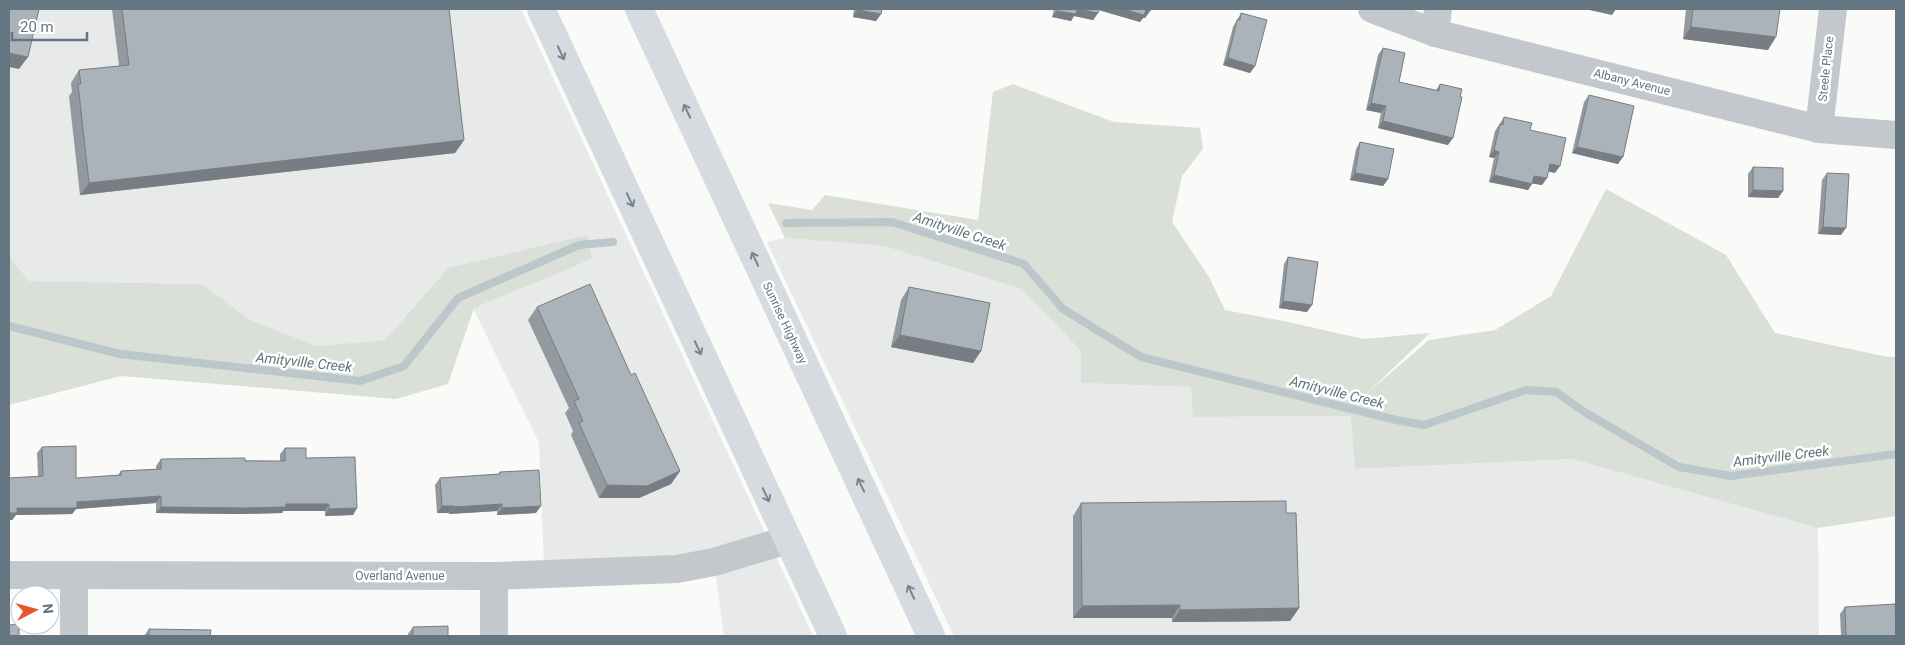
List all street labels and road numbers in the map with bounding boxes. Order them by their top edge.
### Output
street label: Steele Place [1816,36,1836,102]
street label: Albany Avenue [1592,66,1672,98]
street label: Sunrise Highway [760,280,810,367]
street label: Overland Avenue [355,569,445,583]

